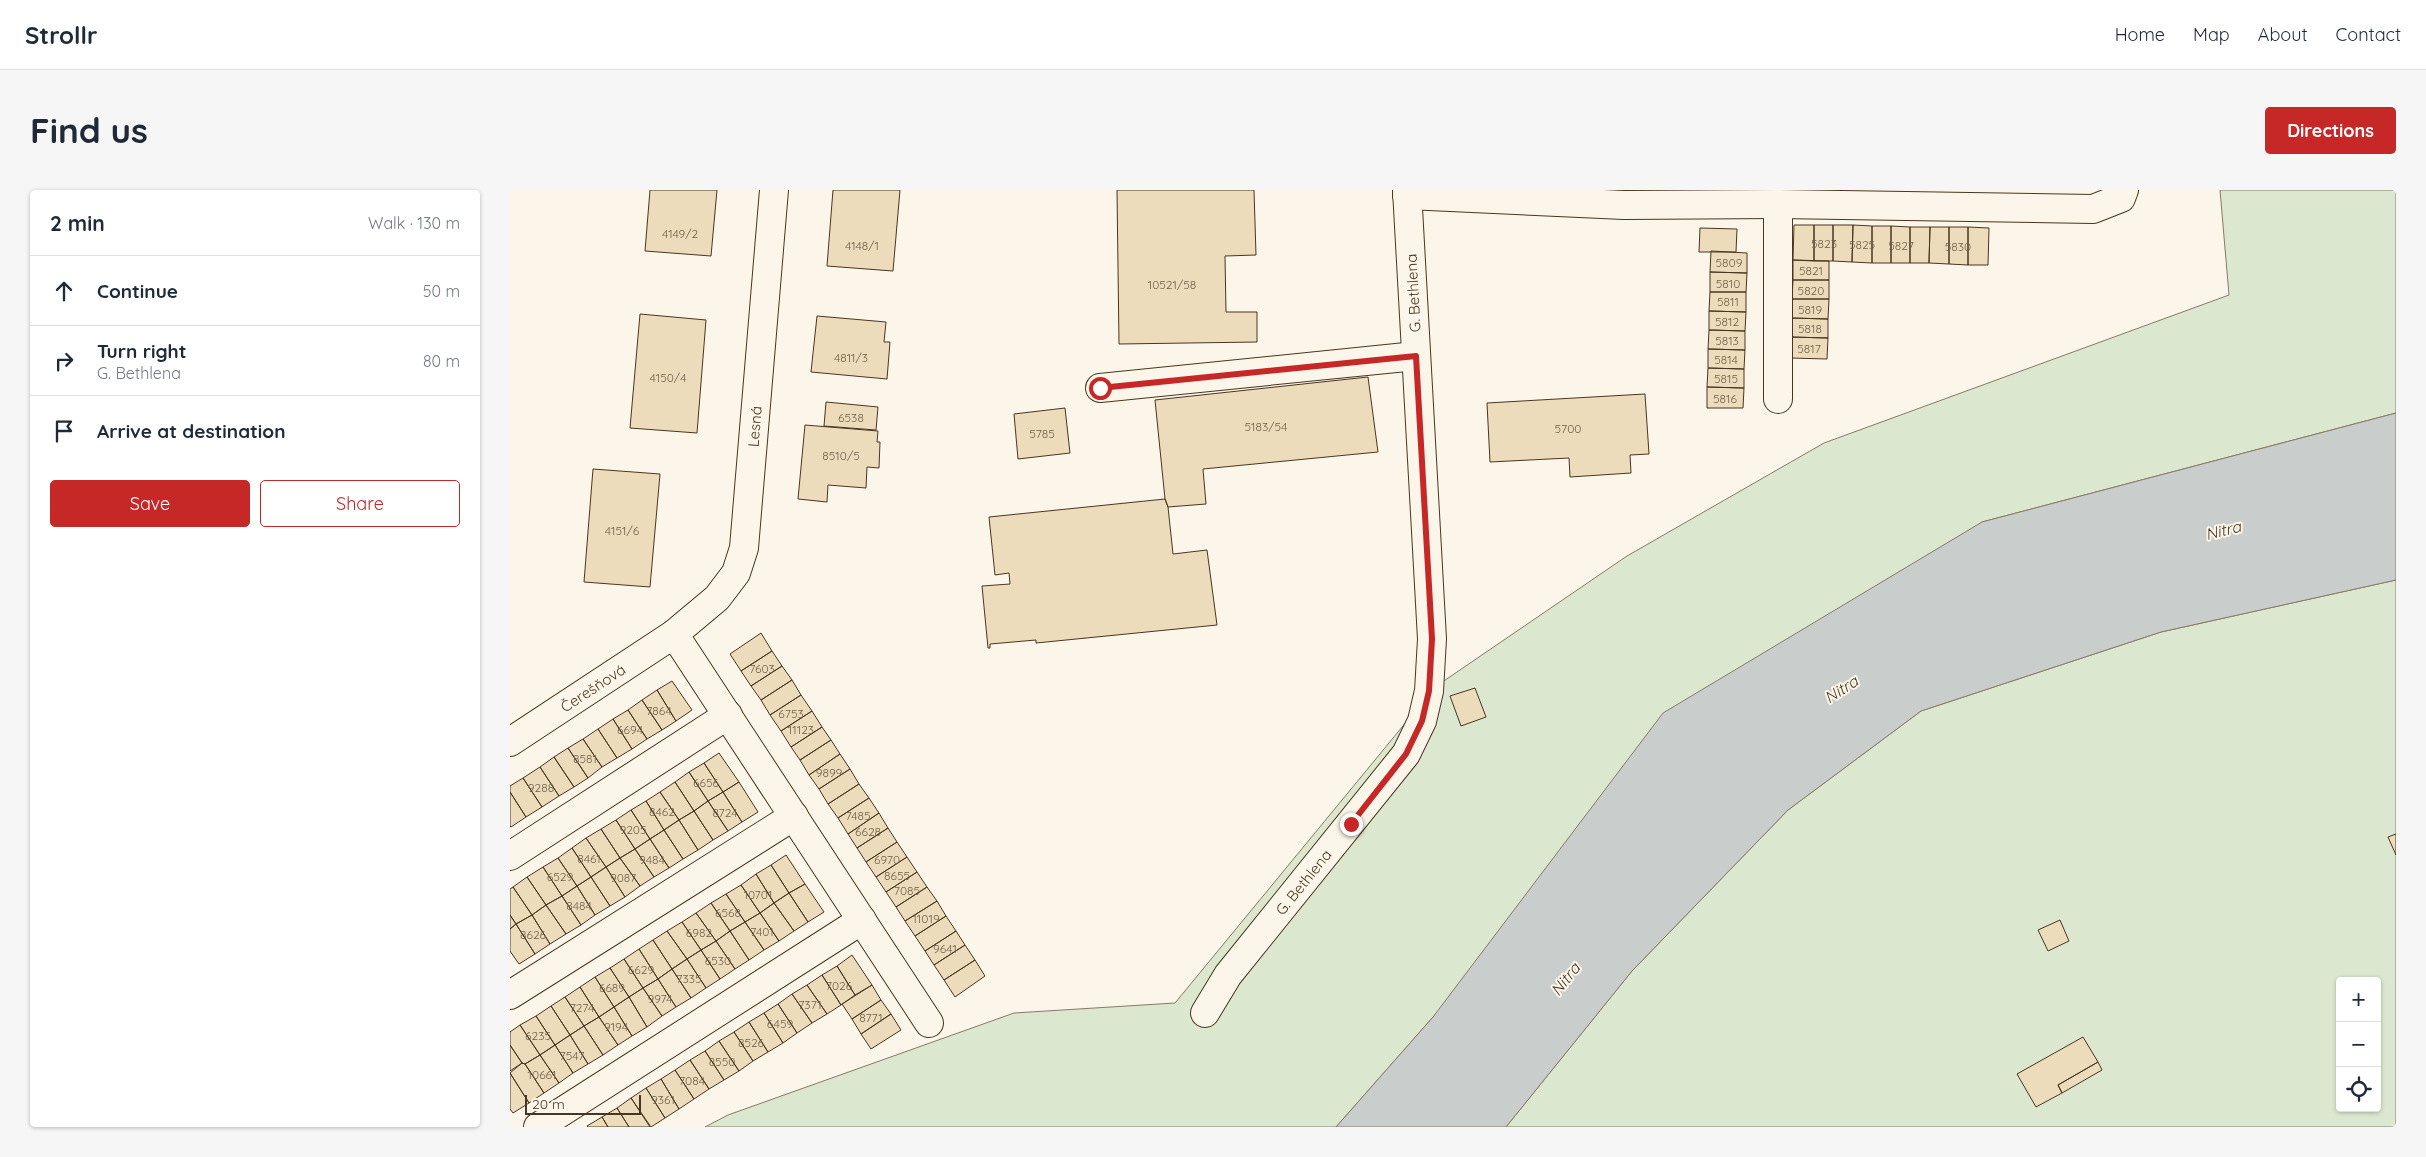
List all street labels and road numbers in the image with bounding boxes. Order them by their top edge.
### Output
street label: G. Bethlena [1401,253,1425,333]
street label: Lesná [743,405,765,448]
street label: Čerešňová [557,659,629,716]
street label: G. Bethlena [1271,845,1335,918]

